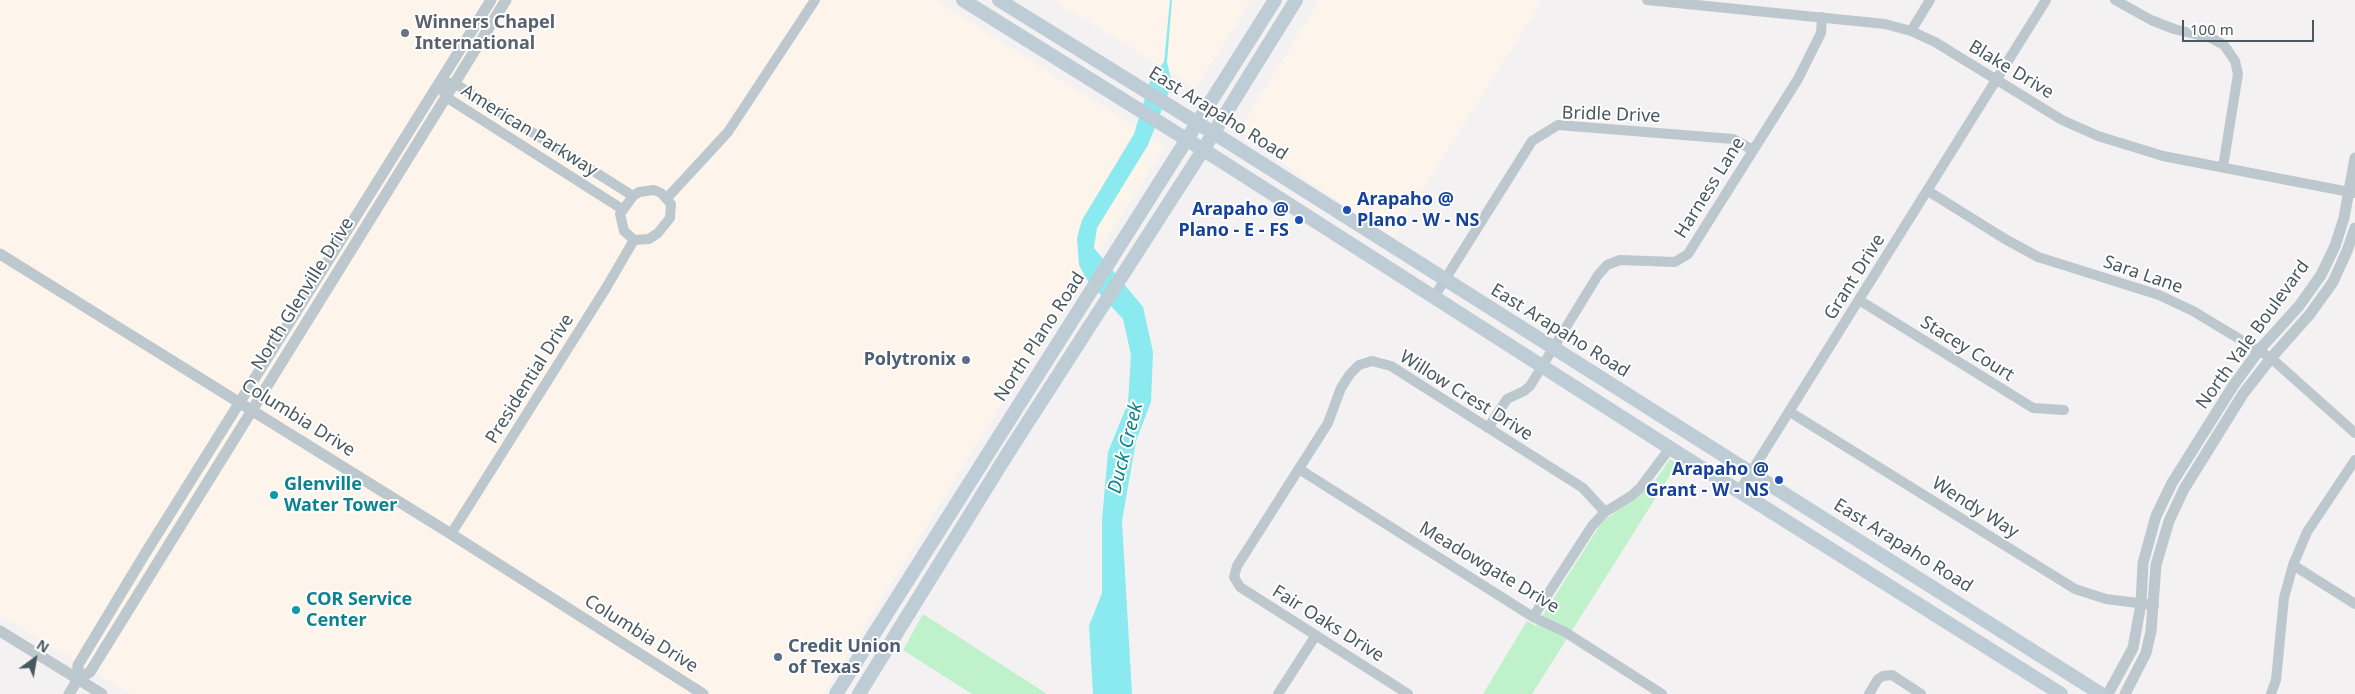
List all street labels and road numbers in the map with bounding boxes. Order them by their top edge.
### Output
street label: Blake Drive [1965,36,2057,104]
street label: East Arapaho Road [1145,63,1291,165]
street label: American Parkway [457,80,601,182]
street label: Bridle Drive [1561,102,1661,128]
street label: Harness Lane [1670,134,1750,242]
street label: North Glenville Drive [247,214,359,374]
street label: Grant Drive [1820,230,1890,324]
street label: Sara Lane [2100,251,2186,299]
street label: North Yale Boulevard [2192,256,2314,414]
street label: North Plano Road [990,268,1090,406]
street label: East Arapaho Road [1487,280,1633,382]
street label: Presidential Drive [481,310,579,448]
street label: Stacey Court [1916,312,2018,386]
street label: Willow Crest Drive [1395,346,1537,446]
street label: Columbia Drive [237,374,359,462]
street label: Wendy Way [1928,473,2022,543]
street label: East Arapaho Road [1830,495,1976,597]
street label: Meadowgate Drive [1415,518,1563,618]
street label: Fair Oaks Drive [1268,581,1388,667]
street label: Columbia Drive [580,590,702,678]

